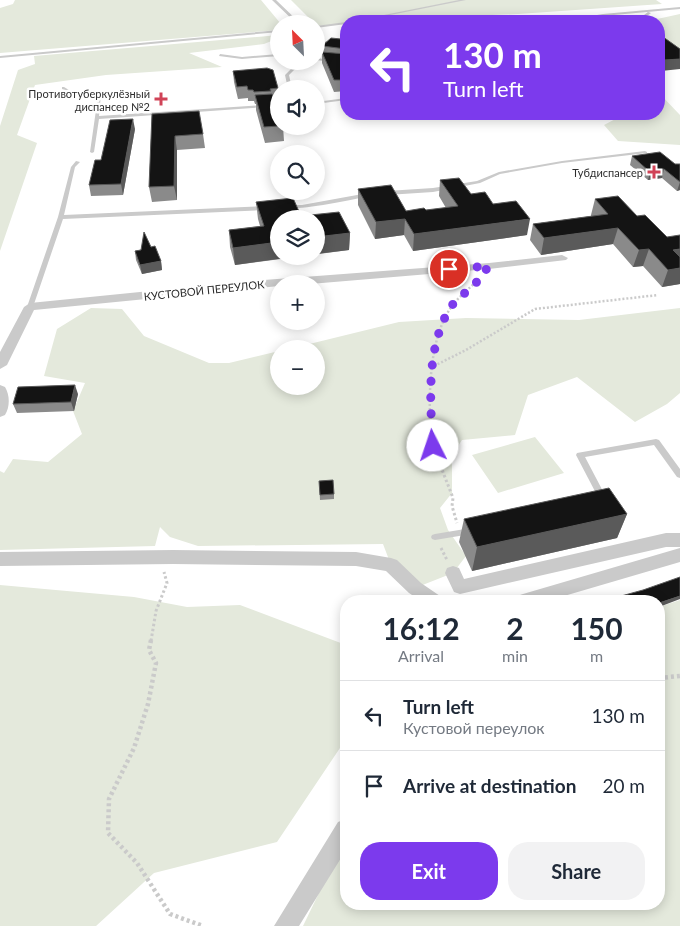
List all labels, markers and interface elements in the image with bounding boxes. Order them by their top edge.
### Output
north arrow [270,15,325,70]
map controls [270,15,325,395]
text: 130 m [443,33,542,75]
icon: left [360,35,425,100]
text: Turn left [443,75,524,102]
button: sound [270,80,325,135]
place label: Противотуберкулёзный диспансер №2 [28,87,150,113]
marker: Противотуберкулёзный диспансер №2 [154,92,168,106]
button: search [270,145,325,200]
marker: Тубдиспансер [647,165,661,179]
place label: Тубдиспансер [572,166,643,179]
button: layers [270,210,325,265]
pin [428,248,470,290]
icon: arrive [435,255,463,283]
button: + [270,275,325,330]
street label: КУСТОВОЙ ПЕРЕУЛОК [143,277,266,303]
button: − [270,340,325,395]
position arrow [406,419,458,471]
text: 16:12 [382,610,460,646]
text: 2 [506,610,524,646]
text: 150 [570,610,623,646]
text: Arrival [398,646,444,665]
text: min [502,646,528,665]
text: m [590,646,603,665]
text: Turn left [403,695,474,718]
icon: left [360,702,388,730]
text: 130 m [591,704,645,727]
text: Кустовой переулок [403,718,545,737]
icon: arrive [360,772,388,800]
text: Arrive at destination [403,774,576,797]
text: 20 m [602,774,645,797]
button: Exit [360,842,498,900]
button: Share [508,842,645,900]

